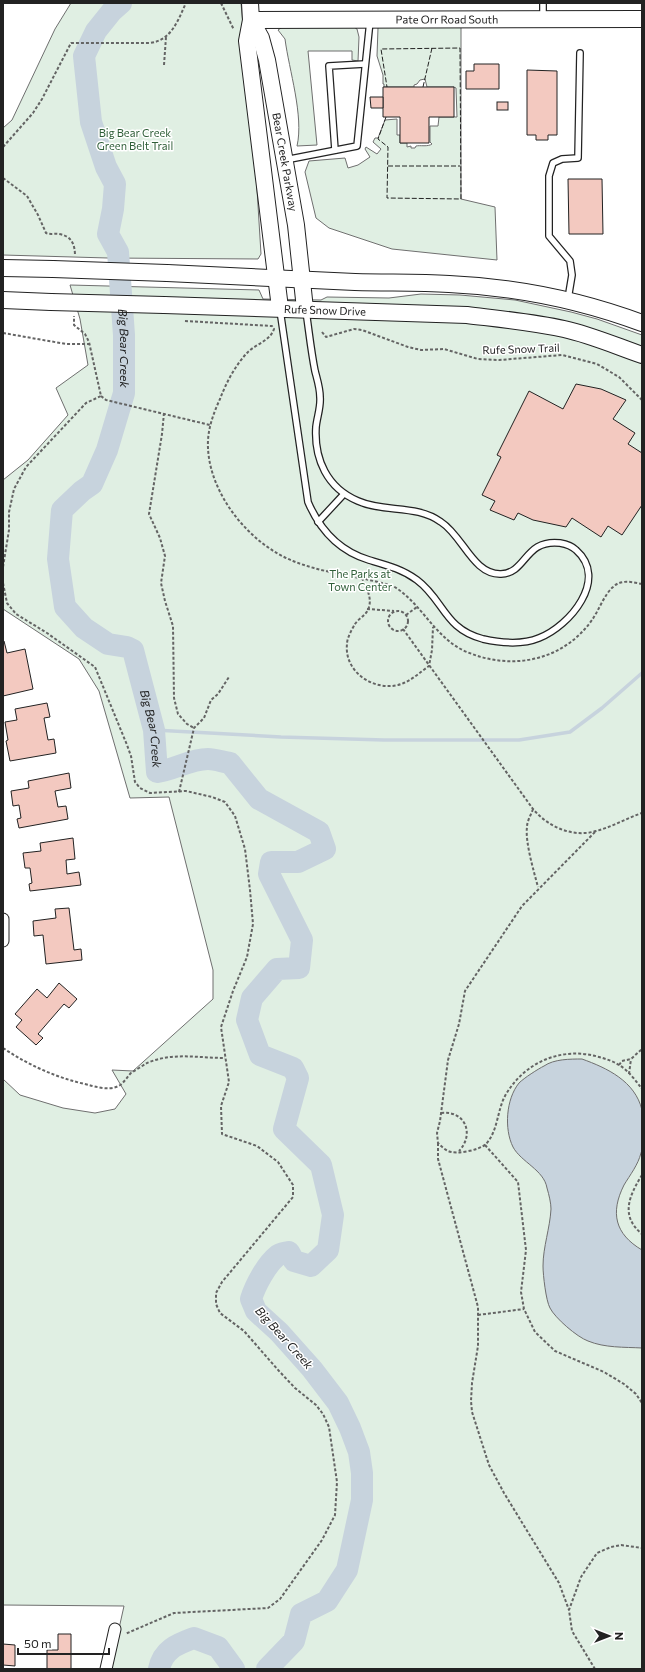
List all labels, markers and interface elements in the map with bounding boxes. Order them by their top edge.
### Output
street label: Pate Orr Road South [396,12,498,26]
street label: Bear Creek Parkway [270,112,301,213]
park label: Big Bear Creek Green Belt Trail [97,126,173,152]
street label: Rufe Snow Drive [284,302,366,318]
water label: Big Bear Creek [116,308,132,388]
street label: Rufe Snow Trail [482,341,560,356]
park label: The Parks at Town Center [328,567,393,593]
water label: Big Bear Creek [138,688,165,769]
water label: Big Bear Creek [253,1303,317,1372]
north arrow [589,1616,629,1656]
scale bar [18,1630,109,1656]
text: N [613,1632,626,1640]
text: 50 m [24,1636,52,1650]

